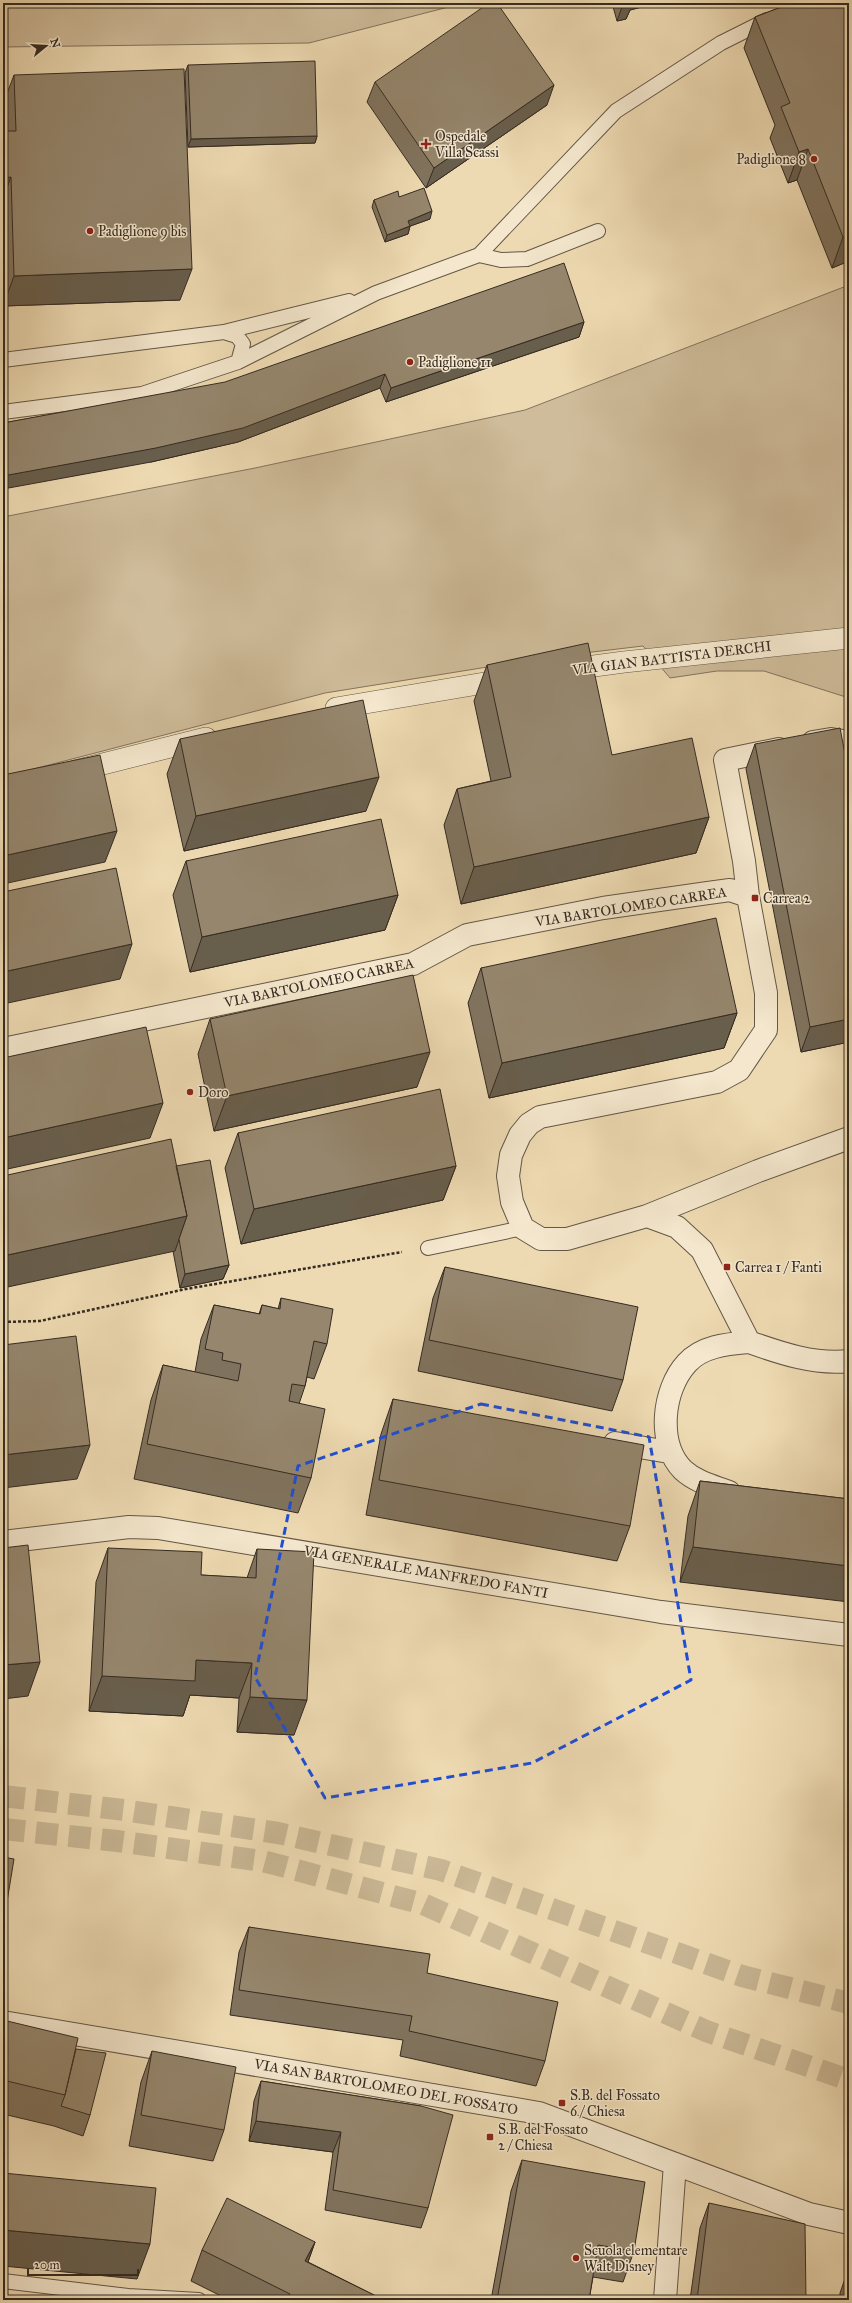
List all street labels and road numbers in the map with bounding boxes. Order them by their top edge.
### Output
street label: VIA GIAN BATTISTA DERCHI [571,637,772,679]
street label: VIA BARTOLOMEO CARREA [533,883,729,931]
street label: VIA BARTOLOMEO CARREA [222,954,416,1012]
street label: VIA GENERALE MANFREDO FANTI [301,1542,550,1602]
street label: VIA SAN BARTOLOMEO DEL FOSSATO [252,2055,519,2119]

